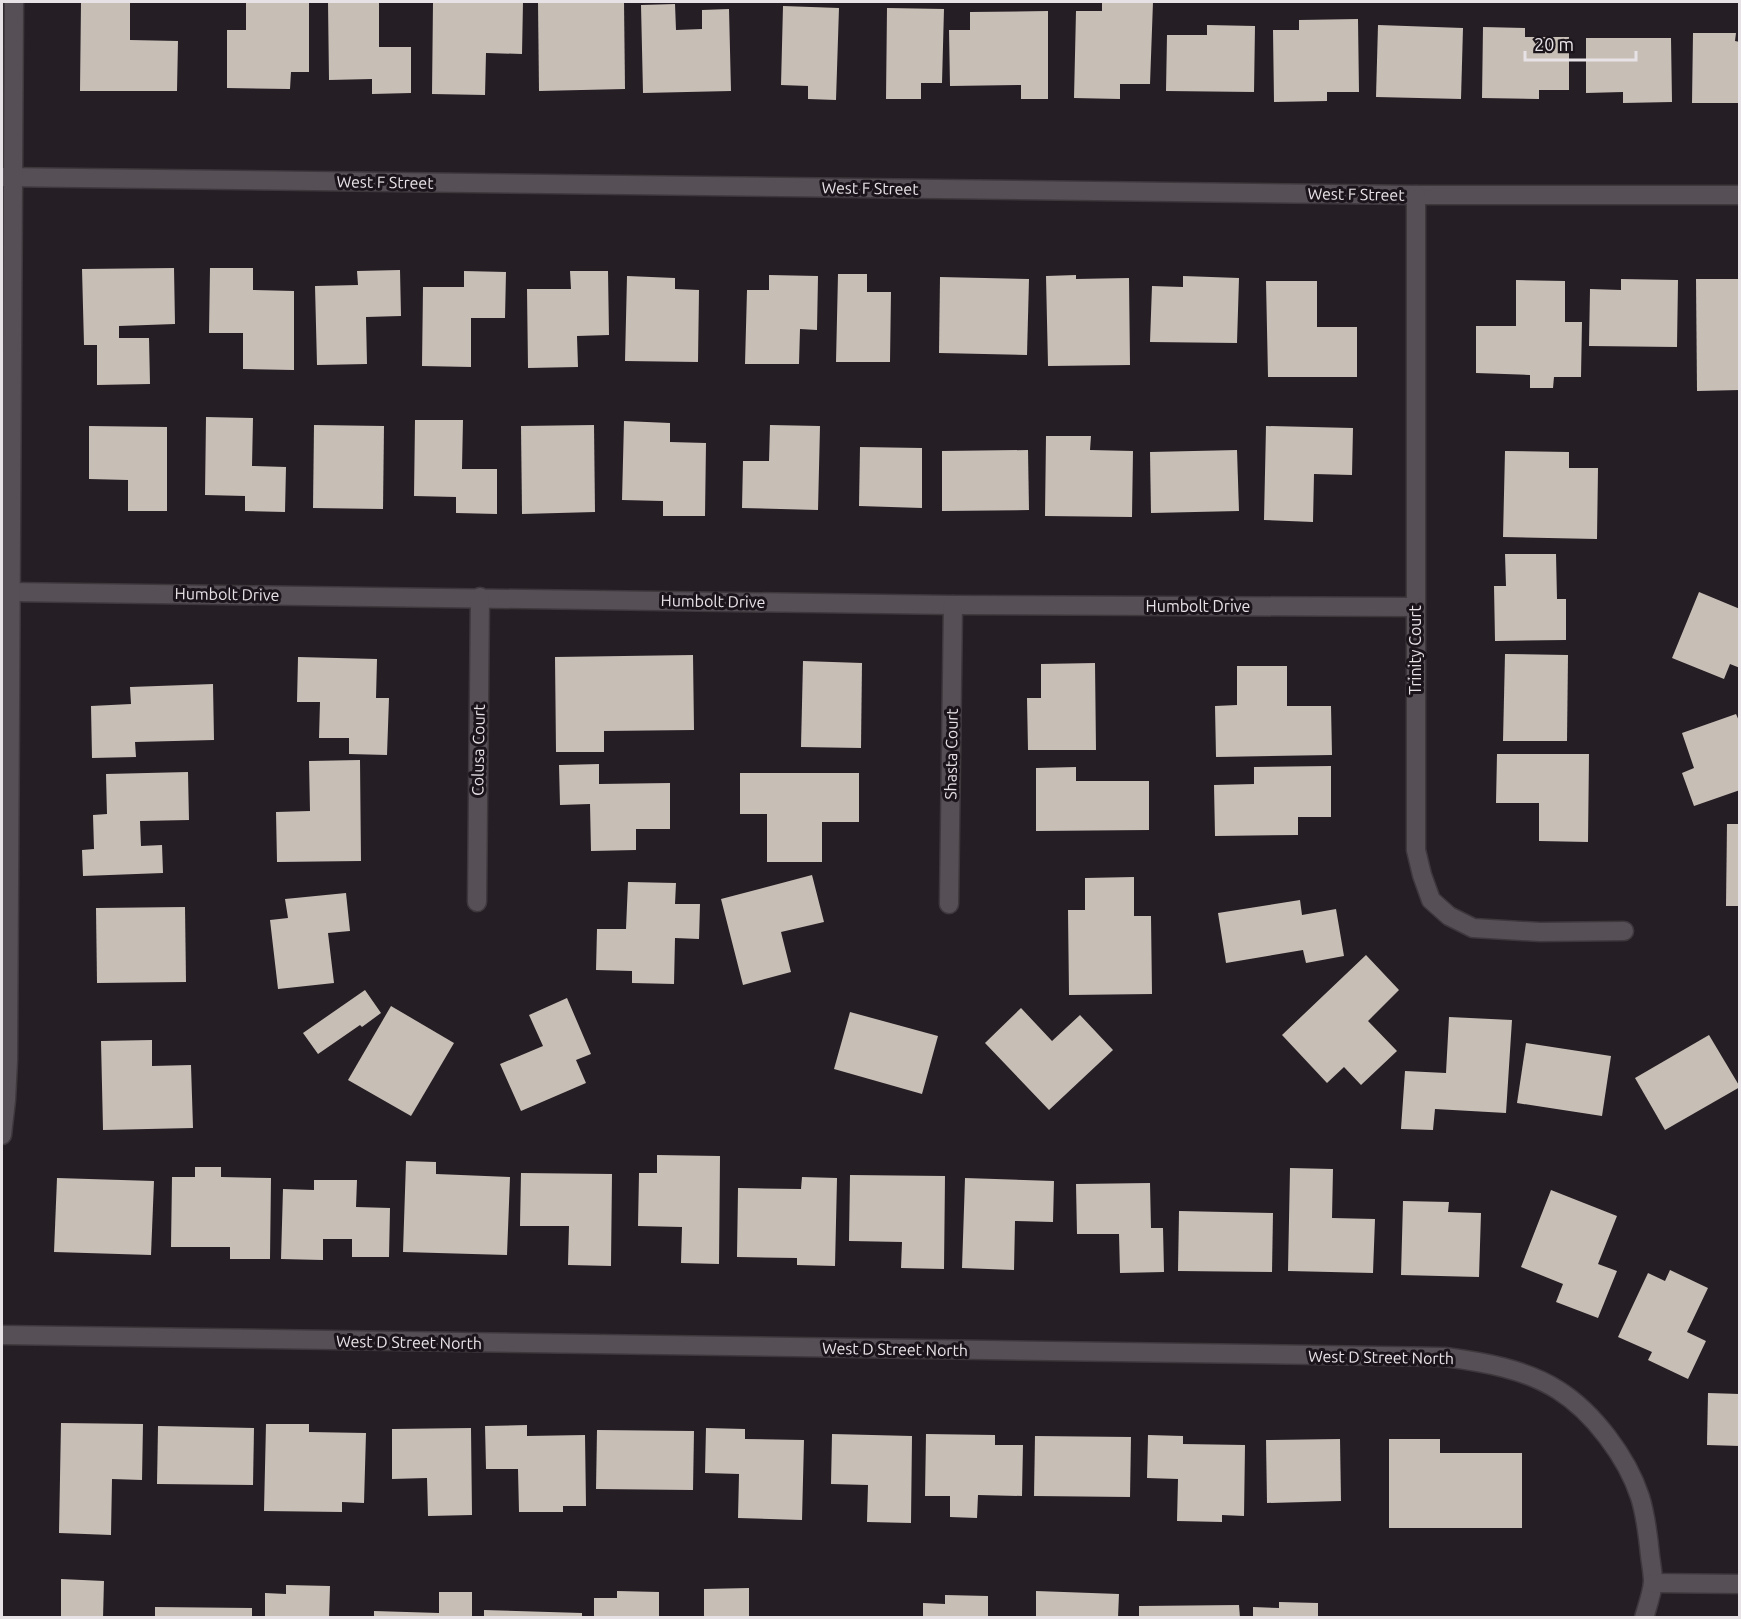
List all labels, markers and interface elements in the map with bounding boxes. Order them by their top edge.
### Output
scale bar [1525,24,1636,62]
text: 20 m [1534,34,1574,54]
street label: West F Street [336,172,434,192]
street label: West F Street [821,178,919,198]
street label: West F Street [1307,184,1405,204]
street label: Humbolt Drive [174,584,280,604]
street label: Humbolt Drive [660,591,766,611]
street label: Humbolt Drive [1146,597,1250,615]
street label: Trinity Court [1406,604,1424,695]
street label: Colusa Court [468,703,488,796]
street label: Shasta Court [941,707,961,800]
street label: West D Street North [336,1332,482,1352]
street label: West D Street North [822,1339,968,1359]
street label: West D Street North [1308,1347,1454,1367]

